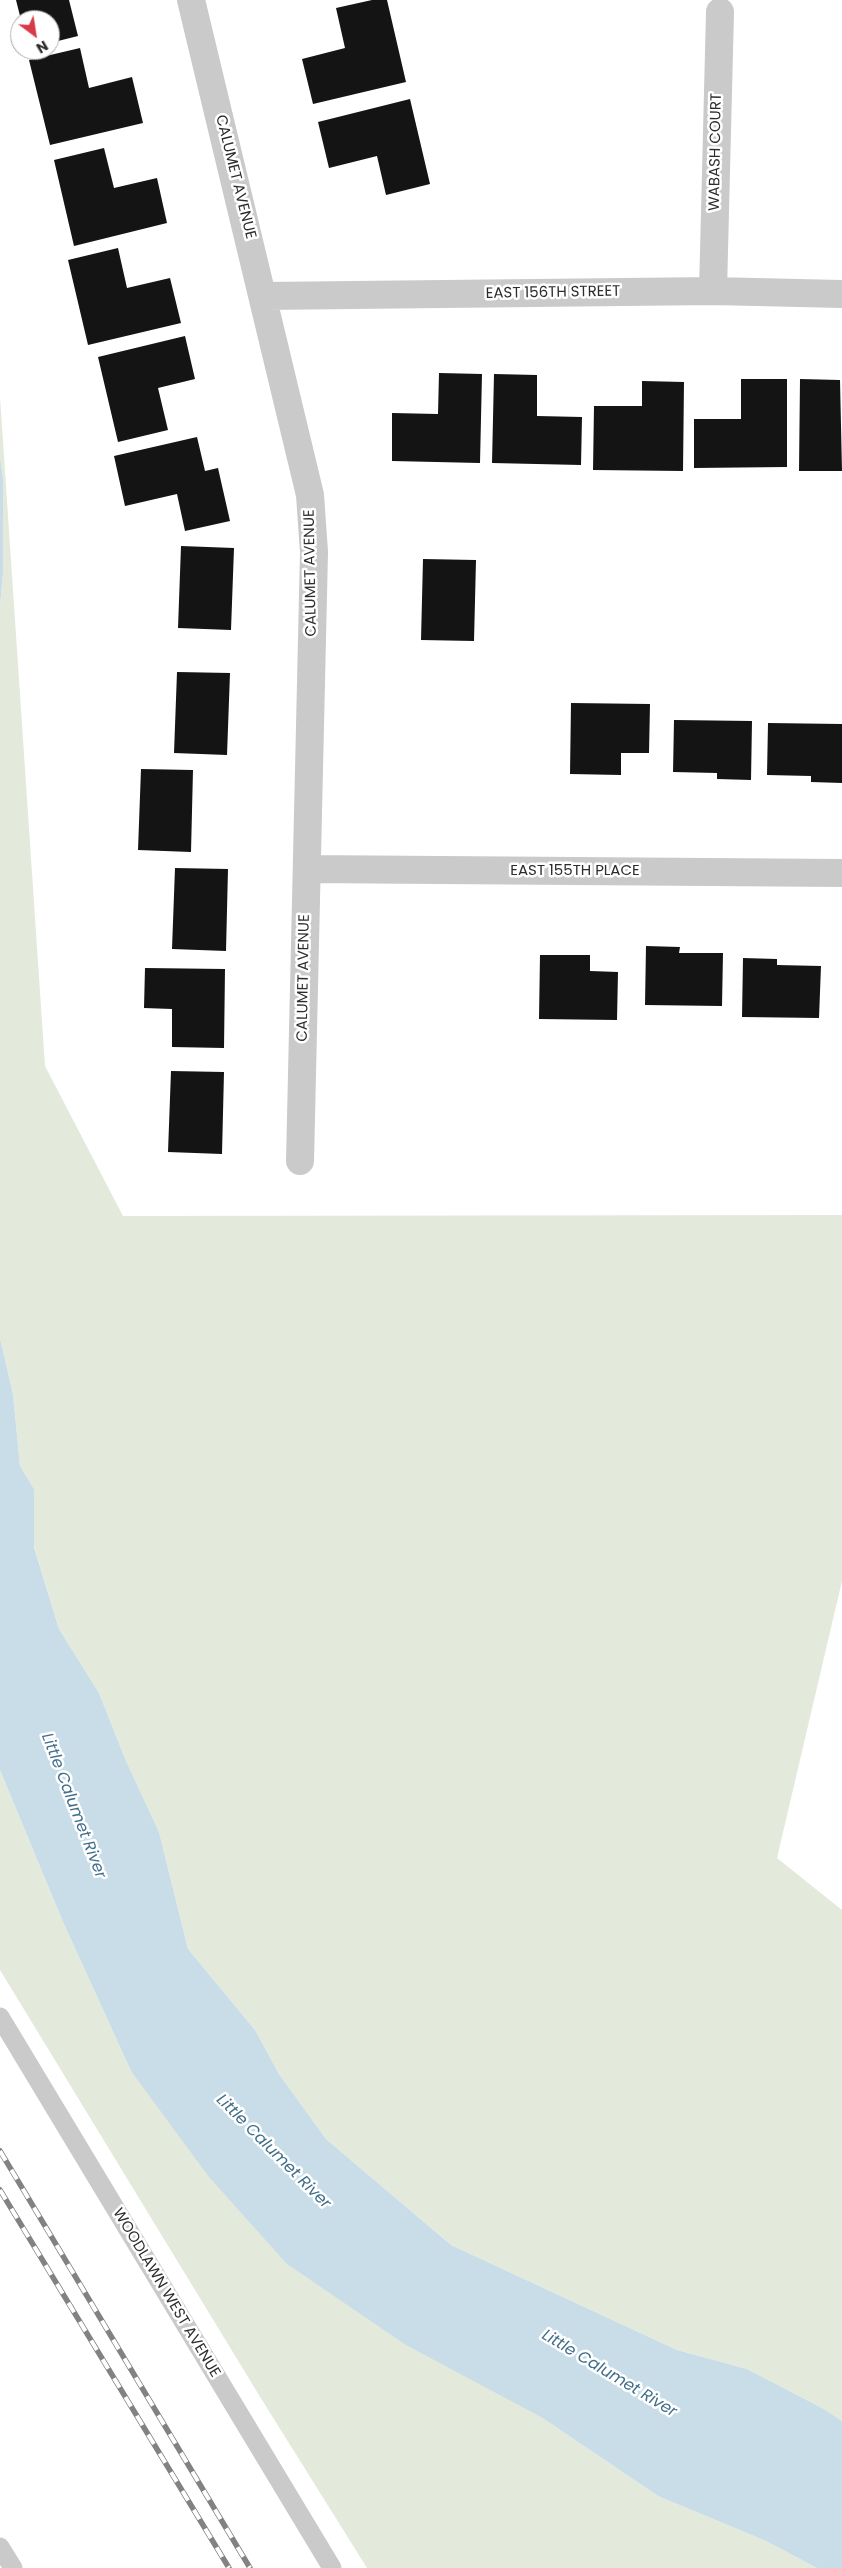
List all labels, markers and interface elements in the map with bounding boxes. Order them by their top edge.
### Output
north arrow [10,10,60,60]
text: N [33,36,52,58]
street label: WABASH COURT [706,93,726,211]
street label: CALUMET AVENUE [211,113,259,241]
street label: EAST 156TH STREET [486,283,620,303]
street label: CALUMET AVENUE [301,509,321,637]
street label: EAST 155TH PLACE [510,862,640,880]
street label: CALUMET AVENUE [294,914,314,1042]
water label: Little Calumet River [36,1731,110,1881]
water label: Little Calumet River [212,2091,334,2213]
street label: WOODLAWN WEST AVENUE [108,2205,224,2381]
water label: Little Calumet River [538,2326,680,2422]

